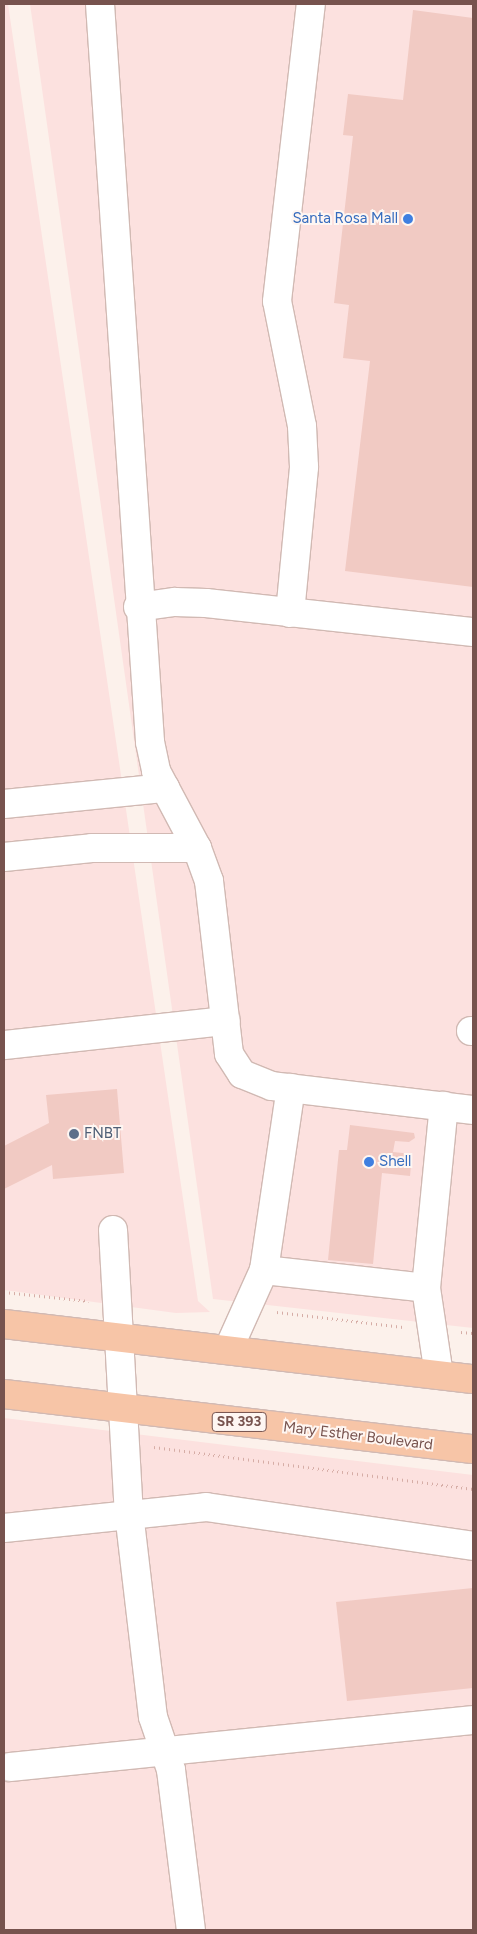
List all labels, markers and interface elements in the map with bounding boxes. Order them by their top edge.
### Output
place label: Santa Rosa Mall [292,210,398,228]
marker: Santa Rosa Mall [402,213,414,225]
place label: FNBT [84,1125,121,1143]
marker: FNBT [68,1128,80,1140]
place label: Shell [379,1153,411,1171]
marker: Shell [363,1156,375,1168]
road number: SR 393 [212,1410,266,1434]
street label: Mary Esther Boulevard [282,1418,434,1454]

